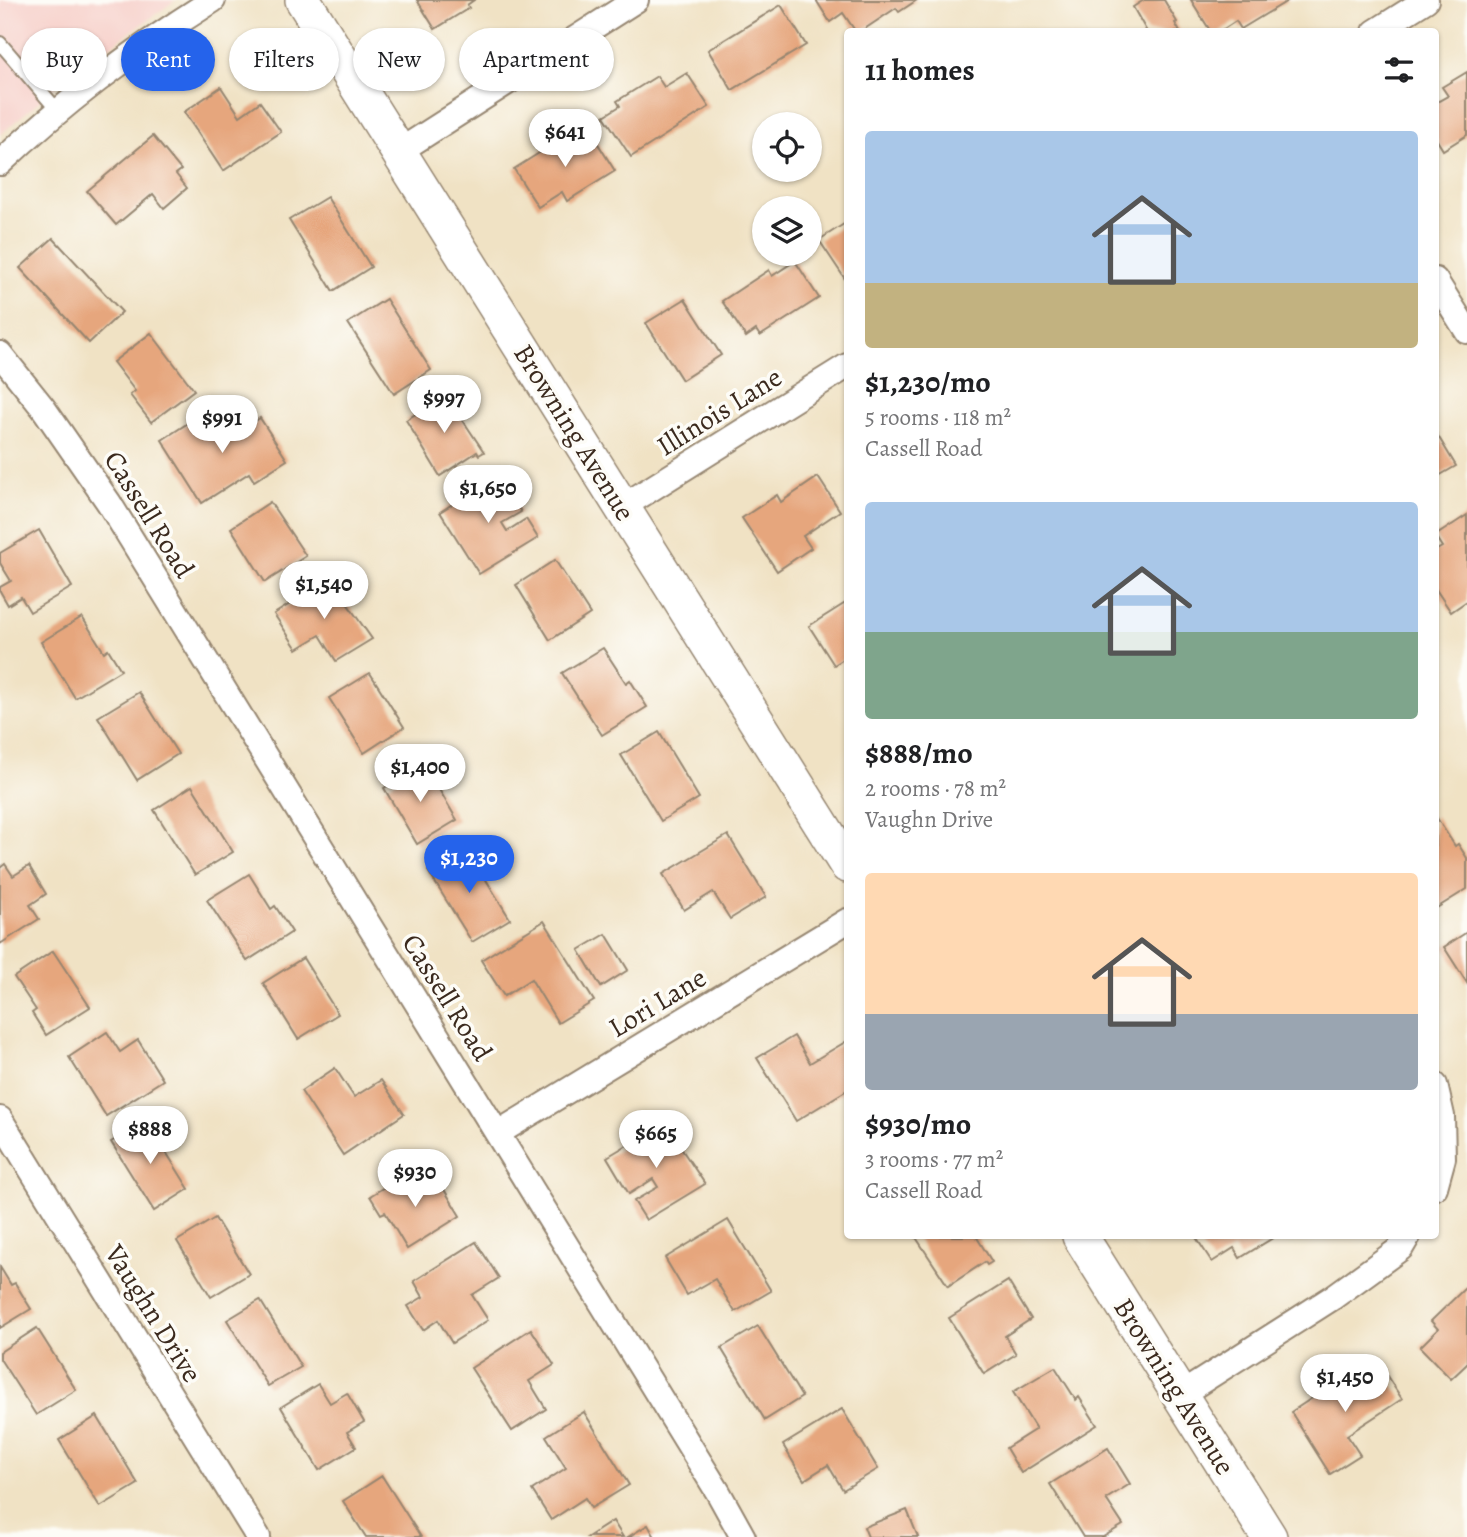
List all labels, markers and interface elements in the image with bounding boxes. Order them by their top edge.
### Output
chip: Buy [21,28,107,91]
chip: Rent [121,28,215,91]
chip: Filters [229,28,339,91]
chip: New [353,28,445,91]
chip: Apartment [459,28,614,91]
text: 11 homes [865,50,975,90]
icon: filters [1380,51,1418,89]
pin: $641 [524,110,606,169]
map controls [752,112,822,266]
button: locate [752,112,822,182]
text: $641 [545,116,585,147]
icon: home [1079,177,1205,303]
button: layers [752,196,822,266]
street label: Browning Avenue [505,337,644,528]
street label: Illinois Lane [650,358,789,465]
text: $1,230/mo [865,362,991,402]
pin: $997 [403,376,485,435]
text: $997 [423,382,465,413]
pin: $991 [181,396,263,455]
text: $991 [202,402,242,433]
text: 5 rooms · 118 m² [865,402,1011,433]
text: Cassell Road [865,433,983,464]
street label: Cassell Road [95,444,204,586]
pin: $1,650 [431,466,545,525]
text: $1,650 [459,472,517,503]
icon: home [1079,548,1205,674]
pin: $1,540 [267,562,381,621]
text: $1,540 [295,568,353,599]
text: $888/mo [865,733,973,773]
pin: $1,400 [363,744,477,804]
text: $1,400 [390,751,450,782]
text: 2 rooms · 78 m² [865,773,1006,804]
text: Vaughn Drive [865,804,993,835]
pin: $1,230 [412,836,526,895]
text: $1,230 [440,842,498,873]
icon: home [1079,919,1205,1045]
street label: Cassell Road [393,927,502,1069]
street label: Lori Lane [602,959,713,1047]
text: $930/mo [865,1104,971,1144]
pin: $888 [109,1106,191,1166]
pin: $665 [615,1110,697,1170]
text: $888 [128,1113,172,1144]
text: $665 [635,1117,677,1148]
text: 3 rooms · 77 m² [865,1144,1003,1175]
pin: $930 [374,1150,456,1209]
text: $930 [394,1156,436,1187]
text: Cassell Road [865,1175,983,1206]
street label: Vaughn Drive [95,1237,211,1390]
street label: Browning Avenue [1105,1291,1244,1482]
pin: $1,450 [1288,1354,1402,1414]
text: $1,450 [1316,1361,1374,1392]

